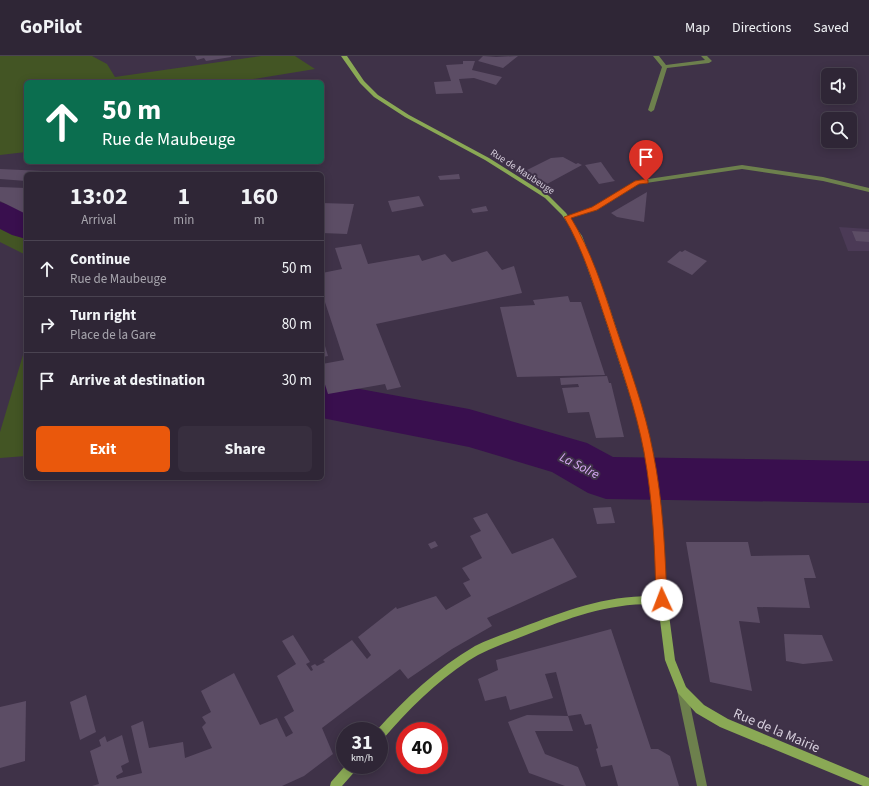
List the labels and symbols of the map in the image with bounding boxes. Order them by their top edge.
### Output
pin [629,140,663,181]
street label: Rue de Maubeuge [488,146,557,198]
water label: La Solre [557,448,603,484]
position arrow [641,579,683,621]
street label: Rue de la Mairie [730,704,823,758]
speed limit sign: 40 [396,722,448,774]

